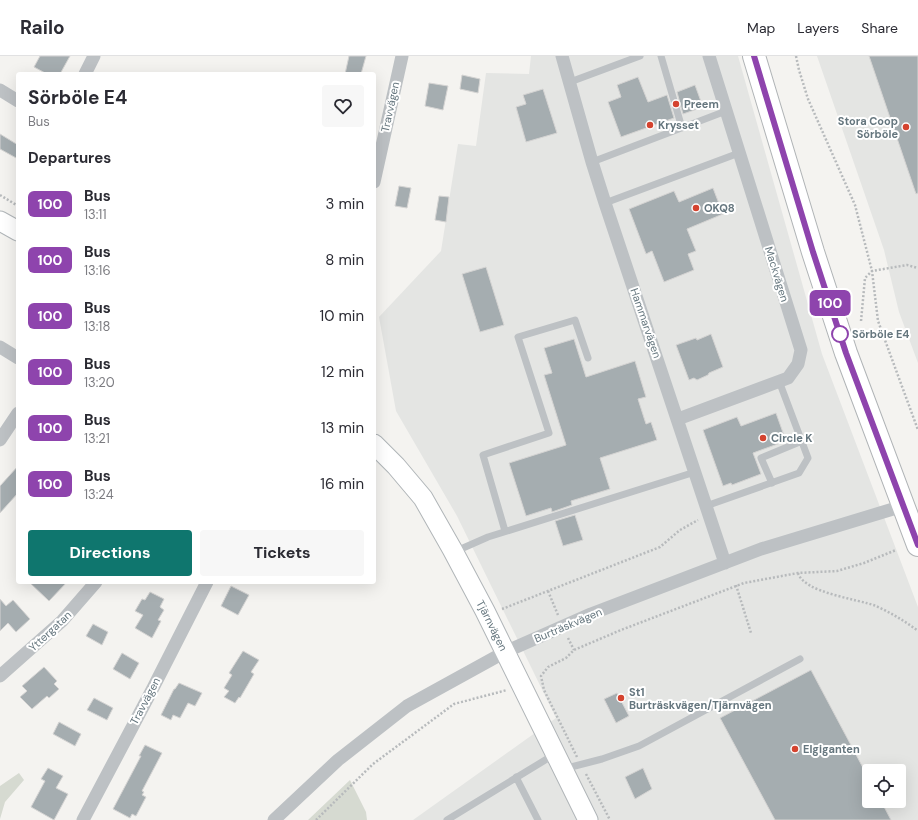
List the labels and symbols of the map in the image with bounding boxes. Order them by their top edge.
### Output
street label: Travvägen [378,81,402,133]
place label: Preem [684,97,719,111]
marker: Preem [671,99,681,109]
place label: Stora Coop Sörböle [838,114,898,141]
place label: Krysset [658,118,699,132]
marker: Krysset [645,120,655,130]
marker: Stora Coop Sörböle [901,122,911,132]
place label: OKQ8 [704,201,735,215]
marker: OKQ8 [691,203,701,213]
street label: Mackvägen [762,245,792,303]
street label: Hammarvägen [627,286,665,360]
line badge: 100 [807,290,853,316]
marker: Sörböle E4 [831,325,849,343]
place label: Sörböle E4 [852,327,909,341]
place label: Circle K [771,431,813,445]
marker: Circle K [758,433,768,443]
street label: Tjärnvägen [473,598,511,653]
street label: Burträskvägen [532,604,604,646]
street label: Yttergatan [26,608,74,654]
street label: Travvägen [127,675,163,727]
place label: St1 Burträskvägen/Tjärnvägen [629,685,772,712]
marker: St1 Burträskvägen/Tjärnvägen [616,693,626,703]
place label: Elgiganten [803,742,860,756]
marker: Elgiganten [790,744,800,754]

